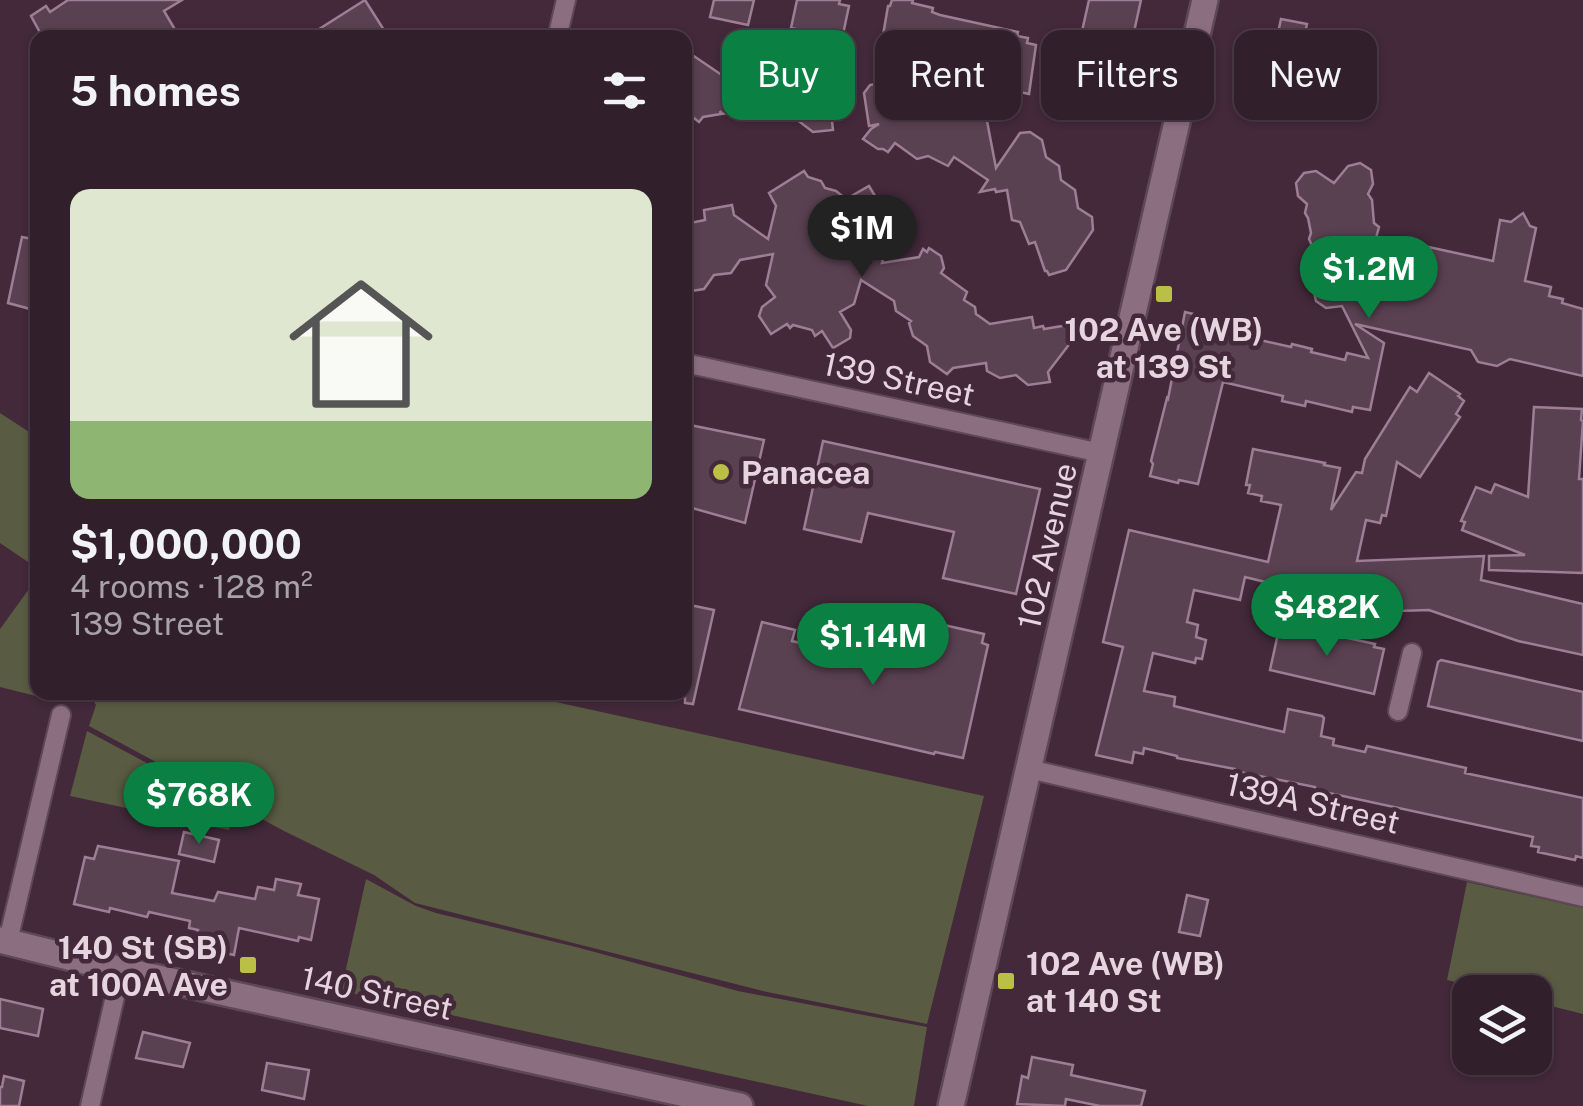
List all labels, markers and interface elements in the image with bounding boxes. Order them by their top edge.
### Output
chip: Buy [722,30,855,120]
chip: Rent [875,30,1021,120]
chip: Filters [1041,30,1214,120]
chip: New [1234,30,1377,120]
icon: filters [597,63,652,118]
text: 5 homes [70,66,241,115]
pin: $1M [814,195,910,280]
text: $1M [830,209,894,246]
pin: $1.2M [1299,236,1439,321]
text: $1.2M [1322,250,1416,287]
icon: home [271,254,451,434]
marker: 102 Ave (WB) at 139 St [1153,283,1175,305]
place label: 102 Ave (WB) at 139 St [1065,311,1263,385]
street label: 139 Street [820,345,978,413]
place label: Panacea [741,454,871,491]
street label: 102 Avenue [1010,459,1084,633]
marker: Panacea [710,461,732,483]
text: $1,000,000 [70,519,302,568]
text: 4 rooms · 128 m² [70,568,313,605]
pin: $482K [1257,574,1397,659]
text: $482K [1273,588,1381,625]
pin: $1.14M [792,603,954,688]
text: 139 Street [70,605,224,642]
text: $1.14M [819,617,927,654]
pin: $768K [129,762,269,847]
street label: 139A Street [1223,765,1403,841]
text: $768K [146,776,252,813]
place label: 140 St (SB) at 100A Ave [49,929,228,1003]
place label: 102 Ave (WB) at 140 St [1026,945,1225,1019]
marker: 140 St (SB) at 100A Ave [237,954,259,976]
street label: 140 Street [298,959,456,1027]
marker: 102 Ave (WB) at 140 St [995,970,1017,992]
map controls [1452,975,1552,1075]
button: layers [1452,975,1552,1075]

